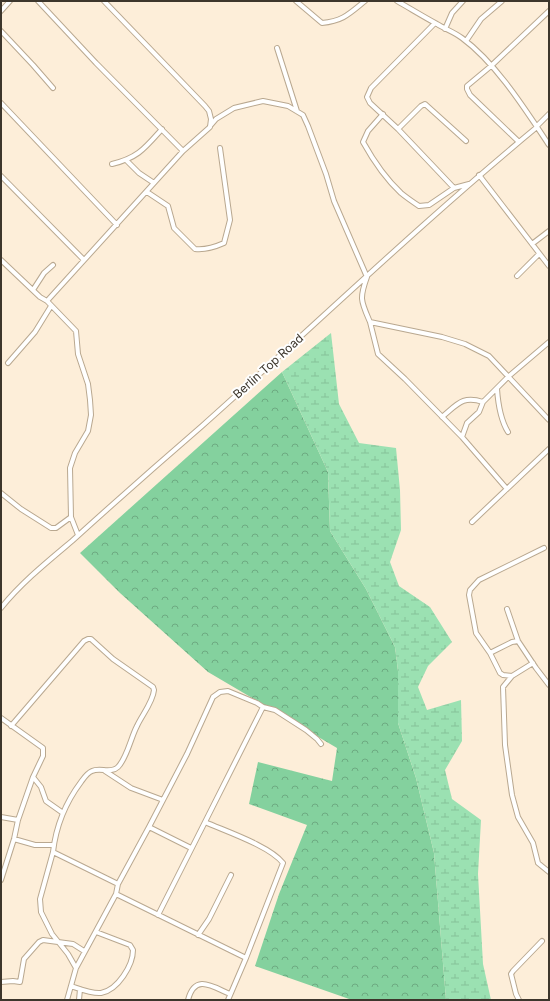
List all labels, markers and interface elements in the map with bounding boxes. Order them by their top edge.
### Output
street label: Berlin Top Road [230,330,306,402]

